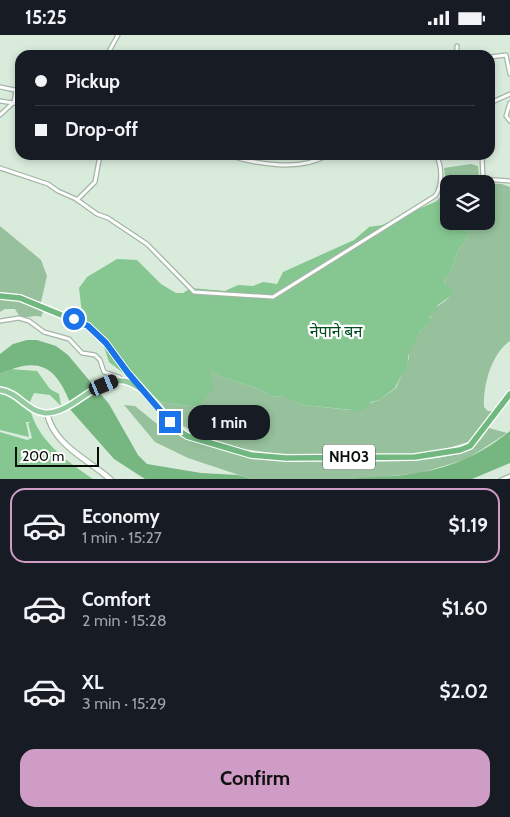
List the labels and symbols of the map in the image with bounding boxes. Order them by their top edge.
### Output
route start [63,308,85,330]
park label: नेपाने बन [310,322,363,341]
car [87,372,120,398]
callout: 1 min [188,405,270,439]
route end [159,411,181,433]
scale bar [15,445,99,468]
road number: NH03 [323,445,375,469]

